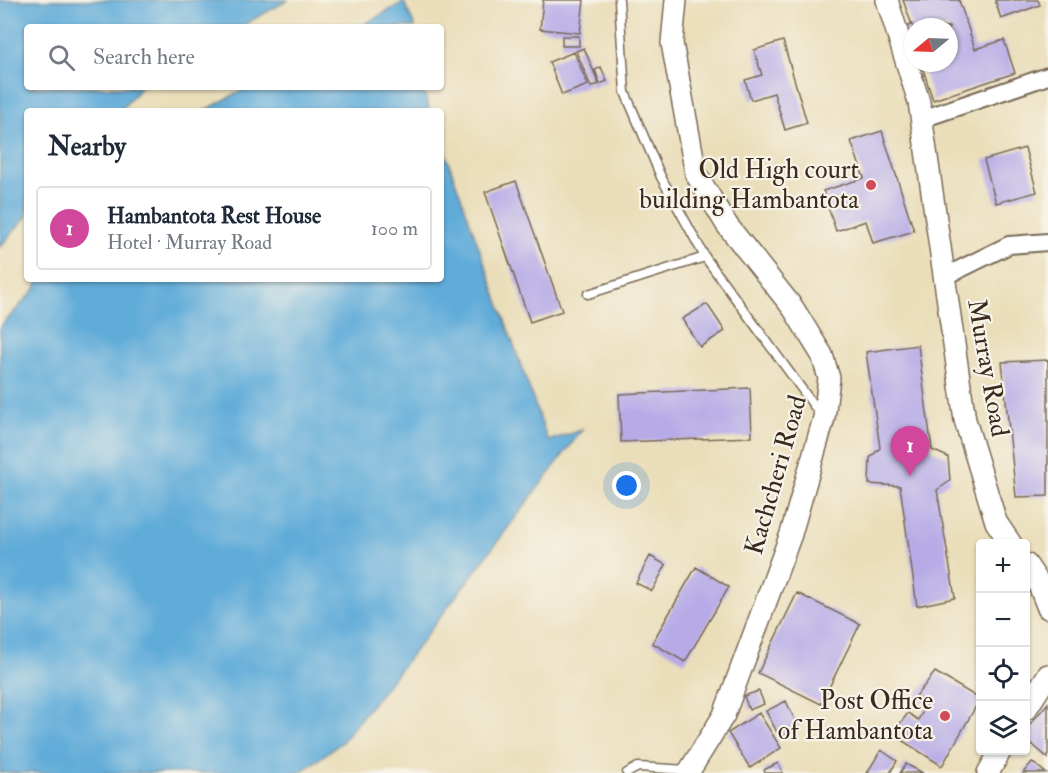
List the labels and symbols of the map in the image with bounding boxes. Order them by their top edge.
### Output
north arrow [904,18,958,72]
place label: Old High court building Hambantota [639,154,859,216]
marker: Old High court building Hambantota [864,178,878,192]
street label: Murray Road [960,297,1016,440]
street label: Kachcheri Road [738,391,814,558]
pin: 1 [890,426,930,476]
your location [612,471,641,500]
place label: Post Office of Hambantota [778,685,933,747]
marker: Post Office of Hambantota [938,709,952,723]

